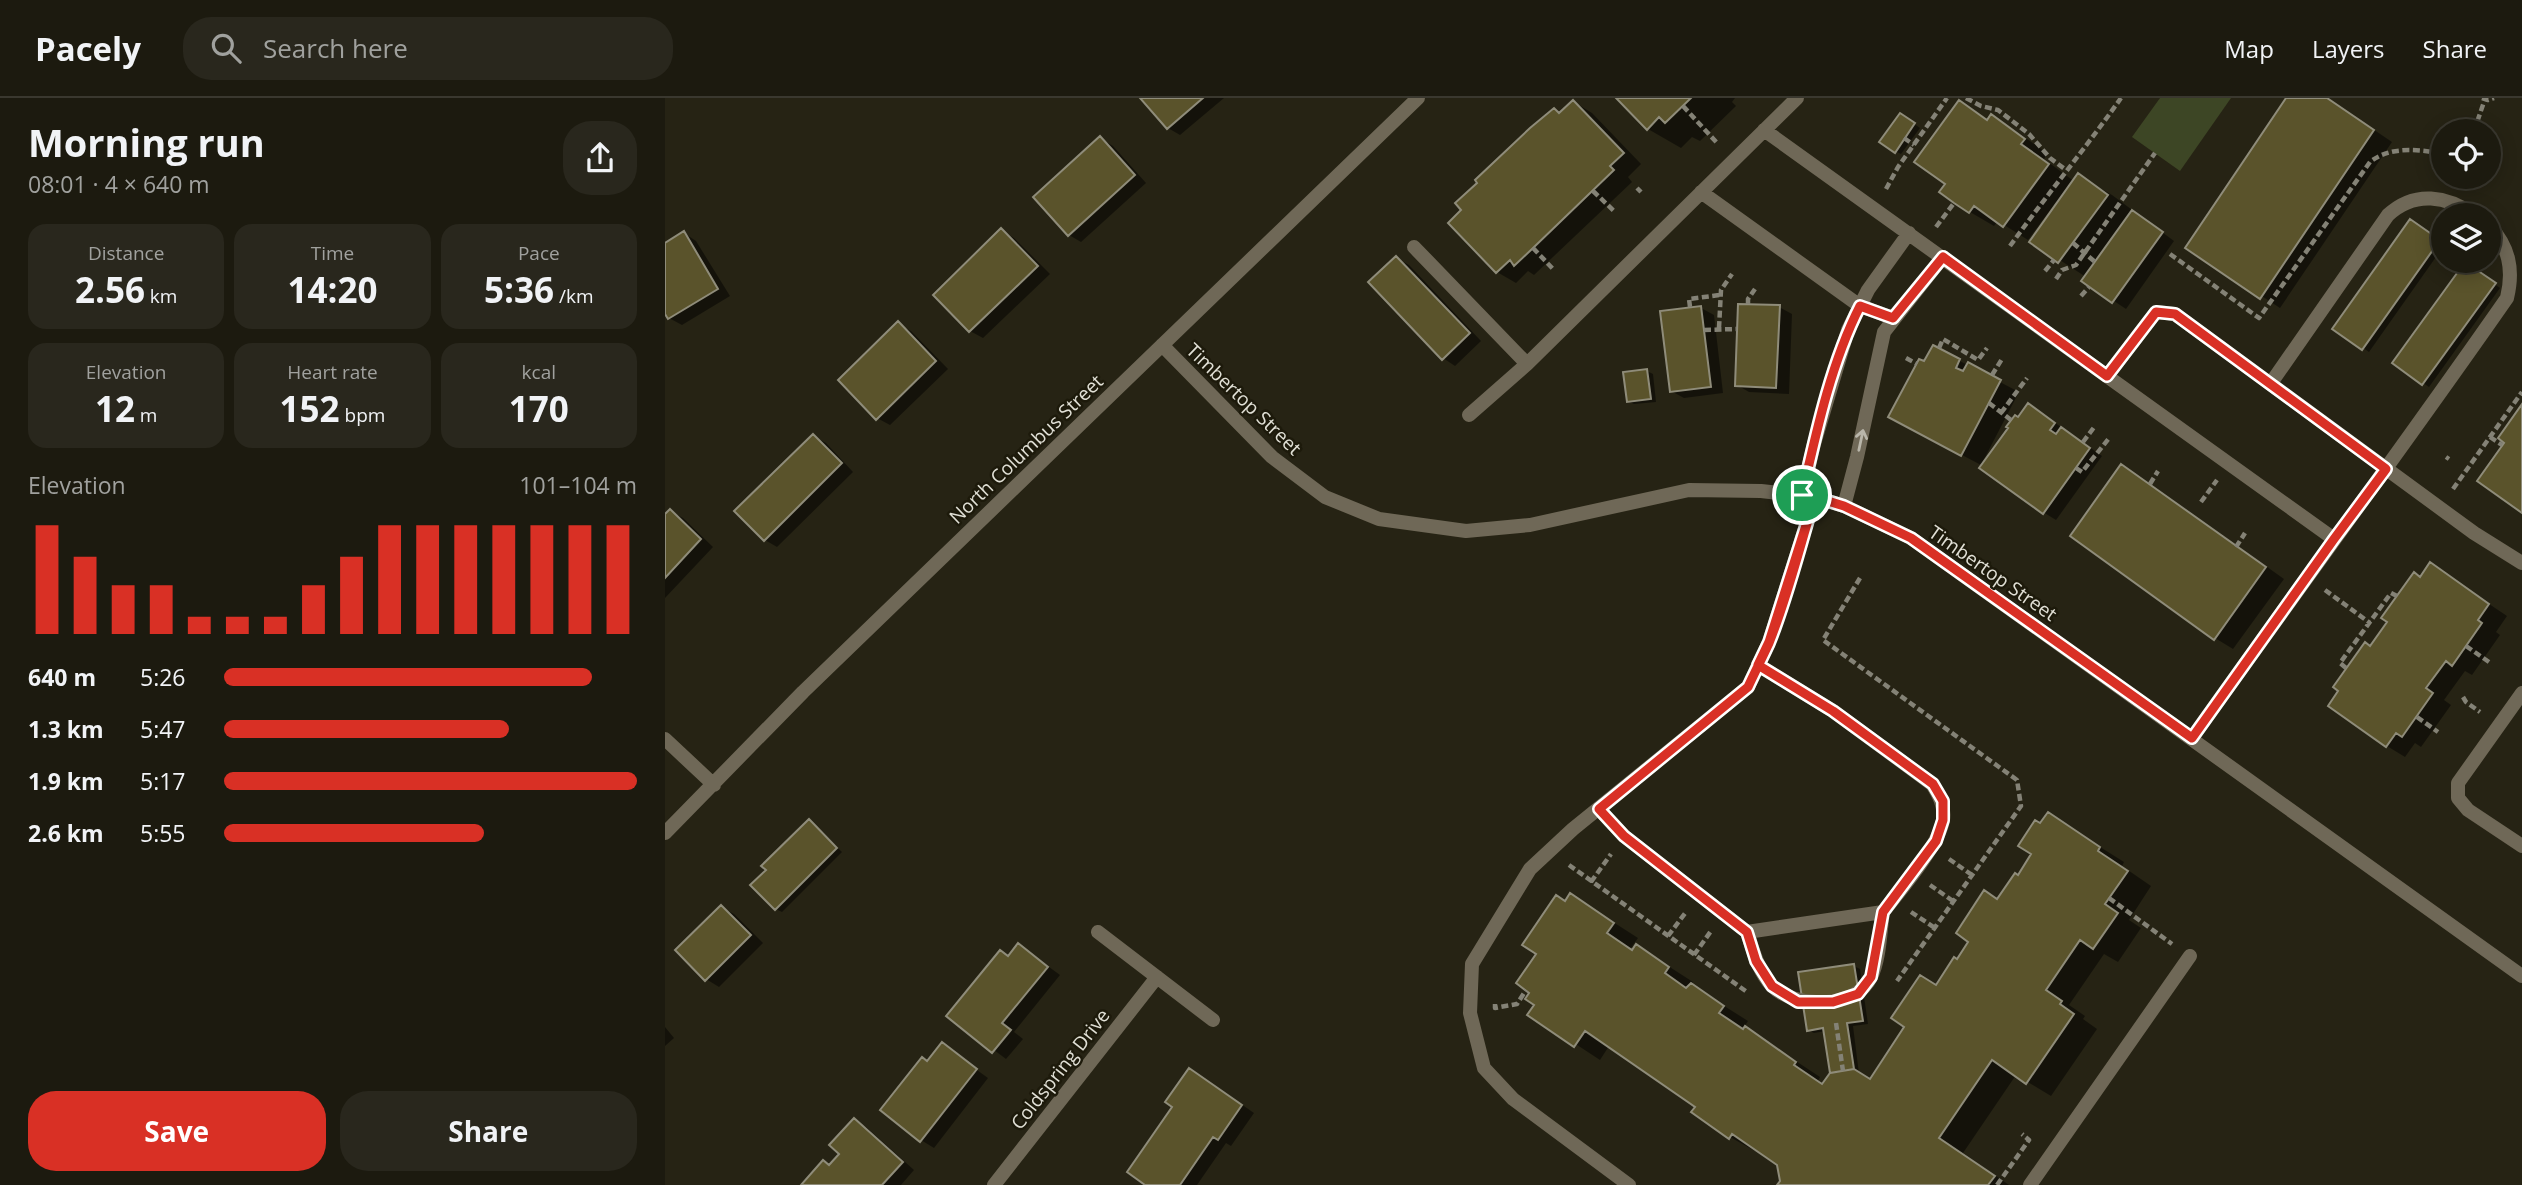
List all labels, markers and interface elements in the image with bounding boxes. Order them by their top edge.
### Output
search box [183,17,673,80]
text: Pacely [35,26,141,71]
icon: search [207,29,245,67]
text: Search here [263,30,408,66]
text: Map [2224,32,2274,65]
text: Layers [2312,32,2385,65]
text: Share [2423,32,2487,65]
text: Morning run [28,116,265,168]
map controls [2431,119,2501,273]
button: locate [2431,119,2501,189]
button: share [563,121,637,195]
text: 08:01 · 4 × 640 m [28,168,210,200]
button: layers [2431,203,2501,273]
text: Distance [88,240,164,266]
text: Time [311,240,354,266]
text: Pace [518,240,560,266]
text: 2.56 [75,266,145,313]
text: 14:20 [287,266,378,313]
text: 5:36 [484,266,554,313]
text: km [145,283,177,309]
text: /km [554,283,594,309]
street label: Timbertop Street [1181,337,1307,461]
text: Elevation [86,359,167,385]
text: Heart rate [287,359,378,385]
text: kcal [522,359,556,385]
street label: North Columbus Street [943,368,1109,529]
text: 12 [95,385,135,432]
text: 152 [280,385,340,432]
text: 170 [509,385,569,432]
text: m [135,402,157,428]
text: bpm [340,402,385,428]
one-way arrow [1854,429,1868,452]
pin [1772,465,1832,525]
text: Elevation [28,469,126,501]
text: 101–104 m [519,469,637,501]
icon: arrive [1783,476,1821,514]
street label: Timbertop Street [1924,519,2062,627]
text: 640 m [28,661,96,693]
text: 5:26 [140,661,186,693]
text: 1.3 km [28,713,104,745]
text: 5:47 [140,713,186,745]
text: 1.9 km [28,765,104,797]
text: 5:17 [140,765,186,797]
text: 2.6 km [28,817,104,849]
text: 5:55 [140,817,186,849]
street label: Coldspring Drive [1005,1003,1115,1135]
button: Save [28,1091,326,1171]
button: Share [340,1091,637,1171]

